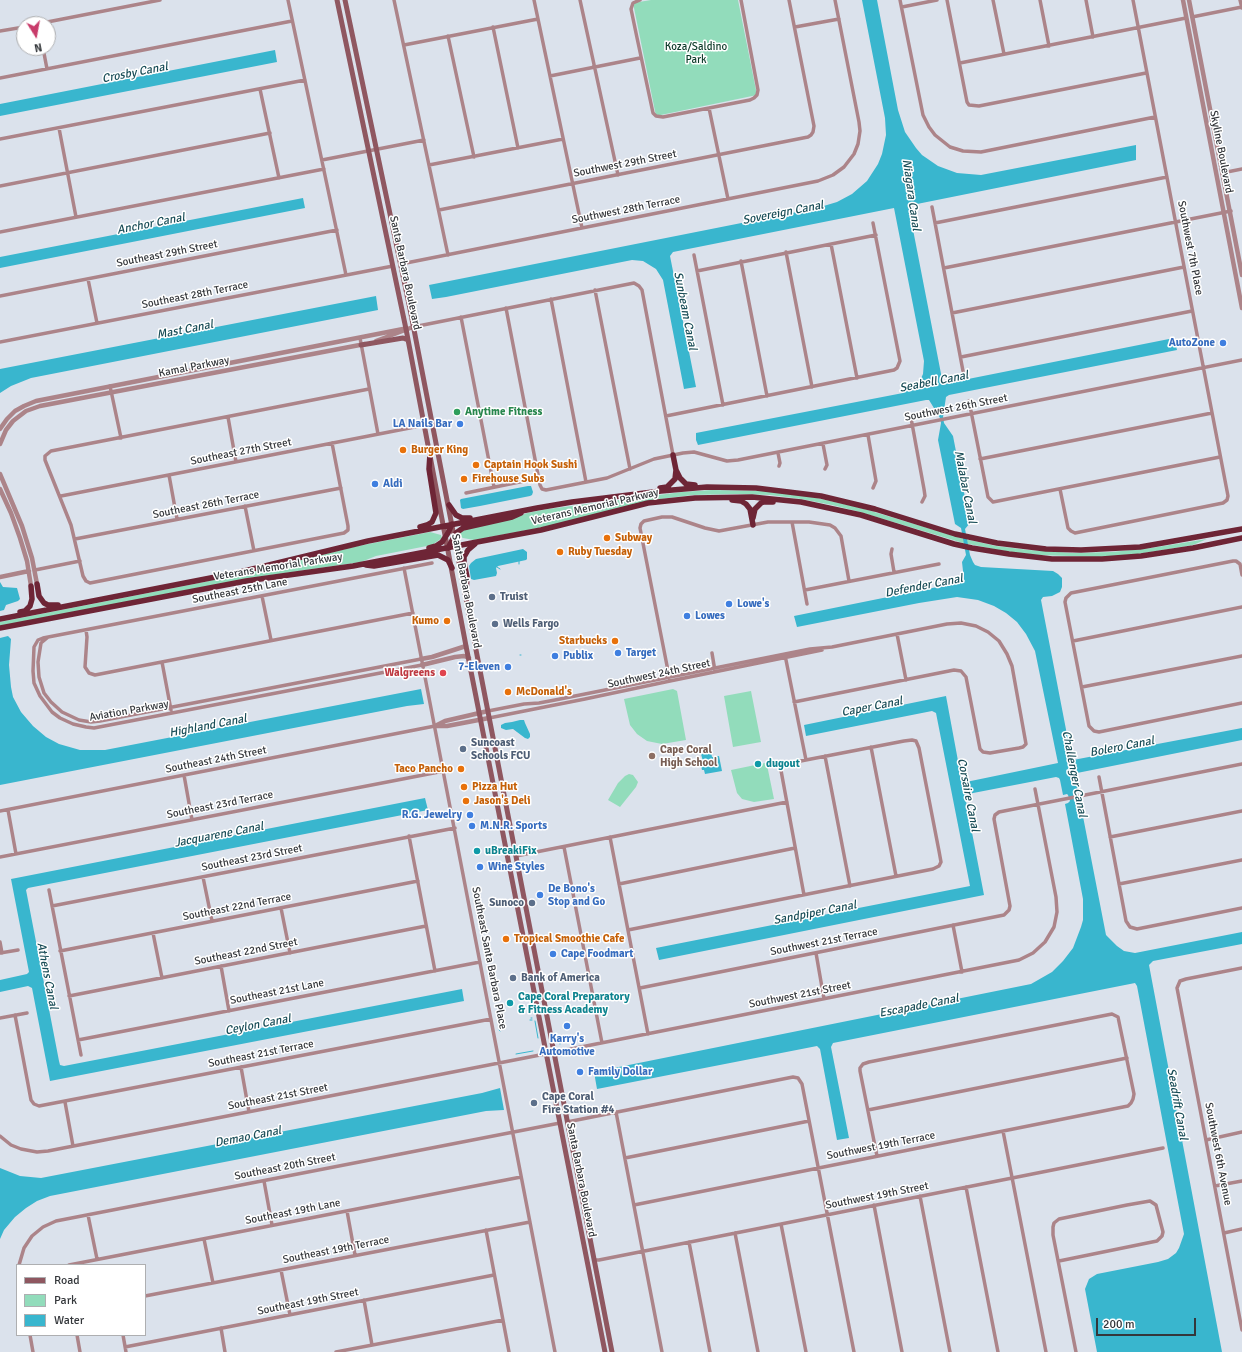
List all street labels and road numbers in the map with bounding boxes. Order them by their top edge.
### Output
street label: Skyline Boulevard [1206,109,1236,195]
street label: Southwest 29th Street [572,148,678,180]
street label: Southwest 28th Terrace [571,193,681,227]
street label: Southwest 7th Place [1174,200,1206,296]
street label: Santa Barbara Boulevard [386,215,424,331]
street label: Southeast 29th Street [115,238,219,270]
street label: Southeast 28th Terrace [141,278,249,312]
street label: Kamal Parkway [158,354,230,380]
street label: Southwest 26th Street [903,392,1009,424]
street label: Southeast 27th Street [189,436,293,468]
street label: Veterans Memorial Parkway [530,486,660,528]
street label: Southeast 26th Terrace [152,488,260,522]
street label: Santa Barbara Boulevard [448,533,484,649]
street label: Veterans Memorial Parkway [213,550,343,584]
street label: Southeast 25th Lane [191,575,289,607]
street label: Southwest 24th Street [606,657,712,691]
street label: Aviation Parkway [88,698,170,724]
street label: Southeast 24th Street [164,744,268,776]
street label: Southeast 23rd Terrace [166,788,274,822]
street label: Southeast 23rd Street [200,842,304,874]
street label: Southeast Santa Barbara Place [469,886,509,1030]
street label: Southeast 22nd Terrace [182,890,292,924]
street label: Southwest 21st Terrace [769,925,879,959]
street label: Southeast 22nd Street [193,936,299,968]
street label: Southeast 21st Lane [229,976,325,1008]
street label: Southwest 21st Street [748,979,852,1011]
street label: Southeast 21st Terrace [207,1037,315,1071]
street label: Southeast 21st Street [227,1081,329,1113]
street label: Southwest 6th Avenue [1202,1101,1234,1207]
street label: Santa Barbara Boulevard [563,1122,599,1238]
street label: Southwest 19th Terrace [826,1129,936,1163]
street label: Southeast 20th Street [233,1151,337,1183]
street label: Southwest 19th Street [824,1180,930,1212]
street label: Southeast 19th Lane [244,1196,342,1228]
street label: Southeast 19th Terrace [282,1233,390,1267]
street label: Southeast 19th Street [256,1286,360,1318]

